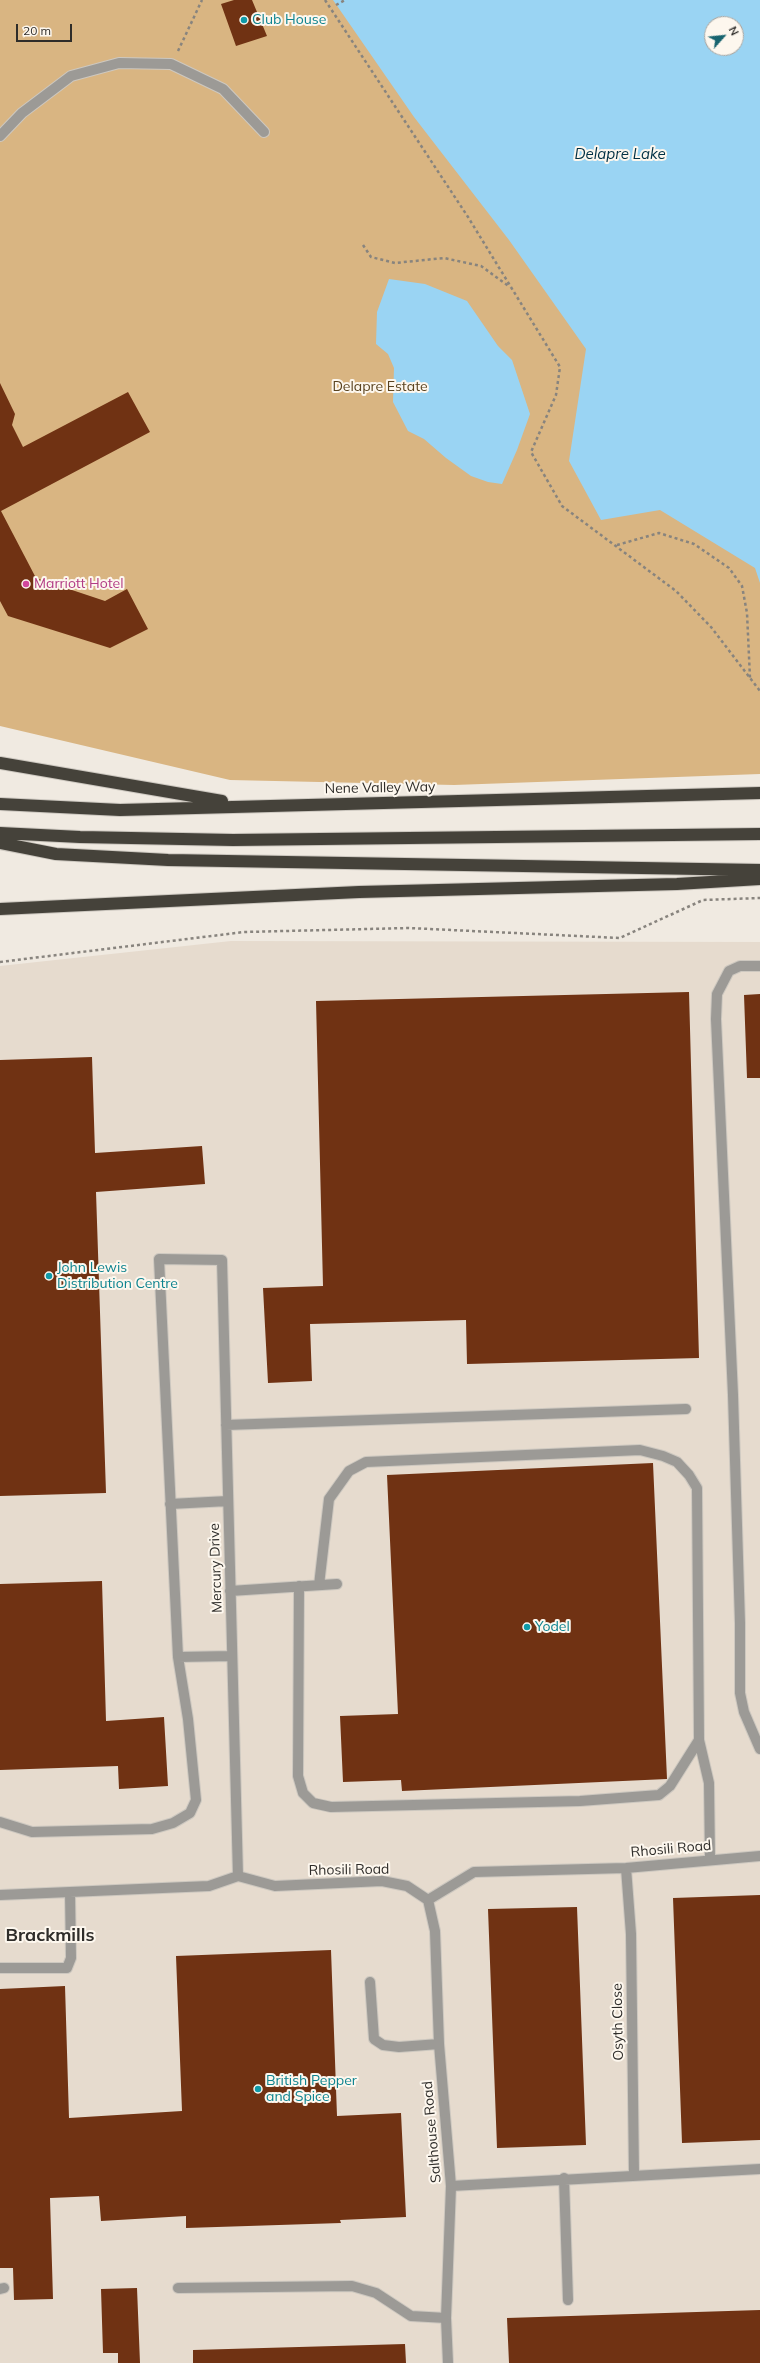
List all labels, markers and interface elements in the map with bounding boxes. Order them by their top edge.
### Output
place label: Club House [252,12,326,28]
marker: Club House [239,15,249,25]
scale bar [18,16,74,42]
north arrow [704,16,744,56]
text: 20 m [23,23,51,38]
text: N [726,24,742,38]
water label: Delapre Lake [574,145,666,163]
park label: Delapre Estate [332,379,428,395]
place label: Marriott Hotel [34,576,124,592]
marker: Marriott Hotel [21,579,31,589]
street label: Nene Valley Way [324,779,436,797]
place label: John Lewis Distribution Centre [57,1260,178,1292]
marker: John Lewis Distribution Centre [44,1271,54,1281]
street label: Mercury Drive [206,1523,226,1613]
place label: Yodel [535,1619,570,1635]
marker: Yodel [522,1622,532,1632]
street label: Rhosili Road [630,1837,712,1861]
street label: Rhosili Road [308,1861,390,1879]
district label: Brackmills [6,1925,94,1947]
street label: Osyth Close [609,1983,627,2061]
place label: British Pepper and Spice [266,2073,357,2106]
street label: Salthouse Road [419,2080,445,2184]
marker: British Pepper and Spice [253,2084,263,2094]

